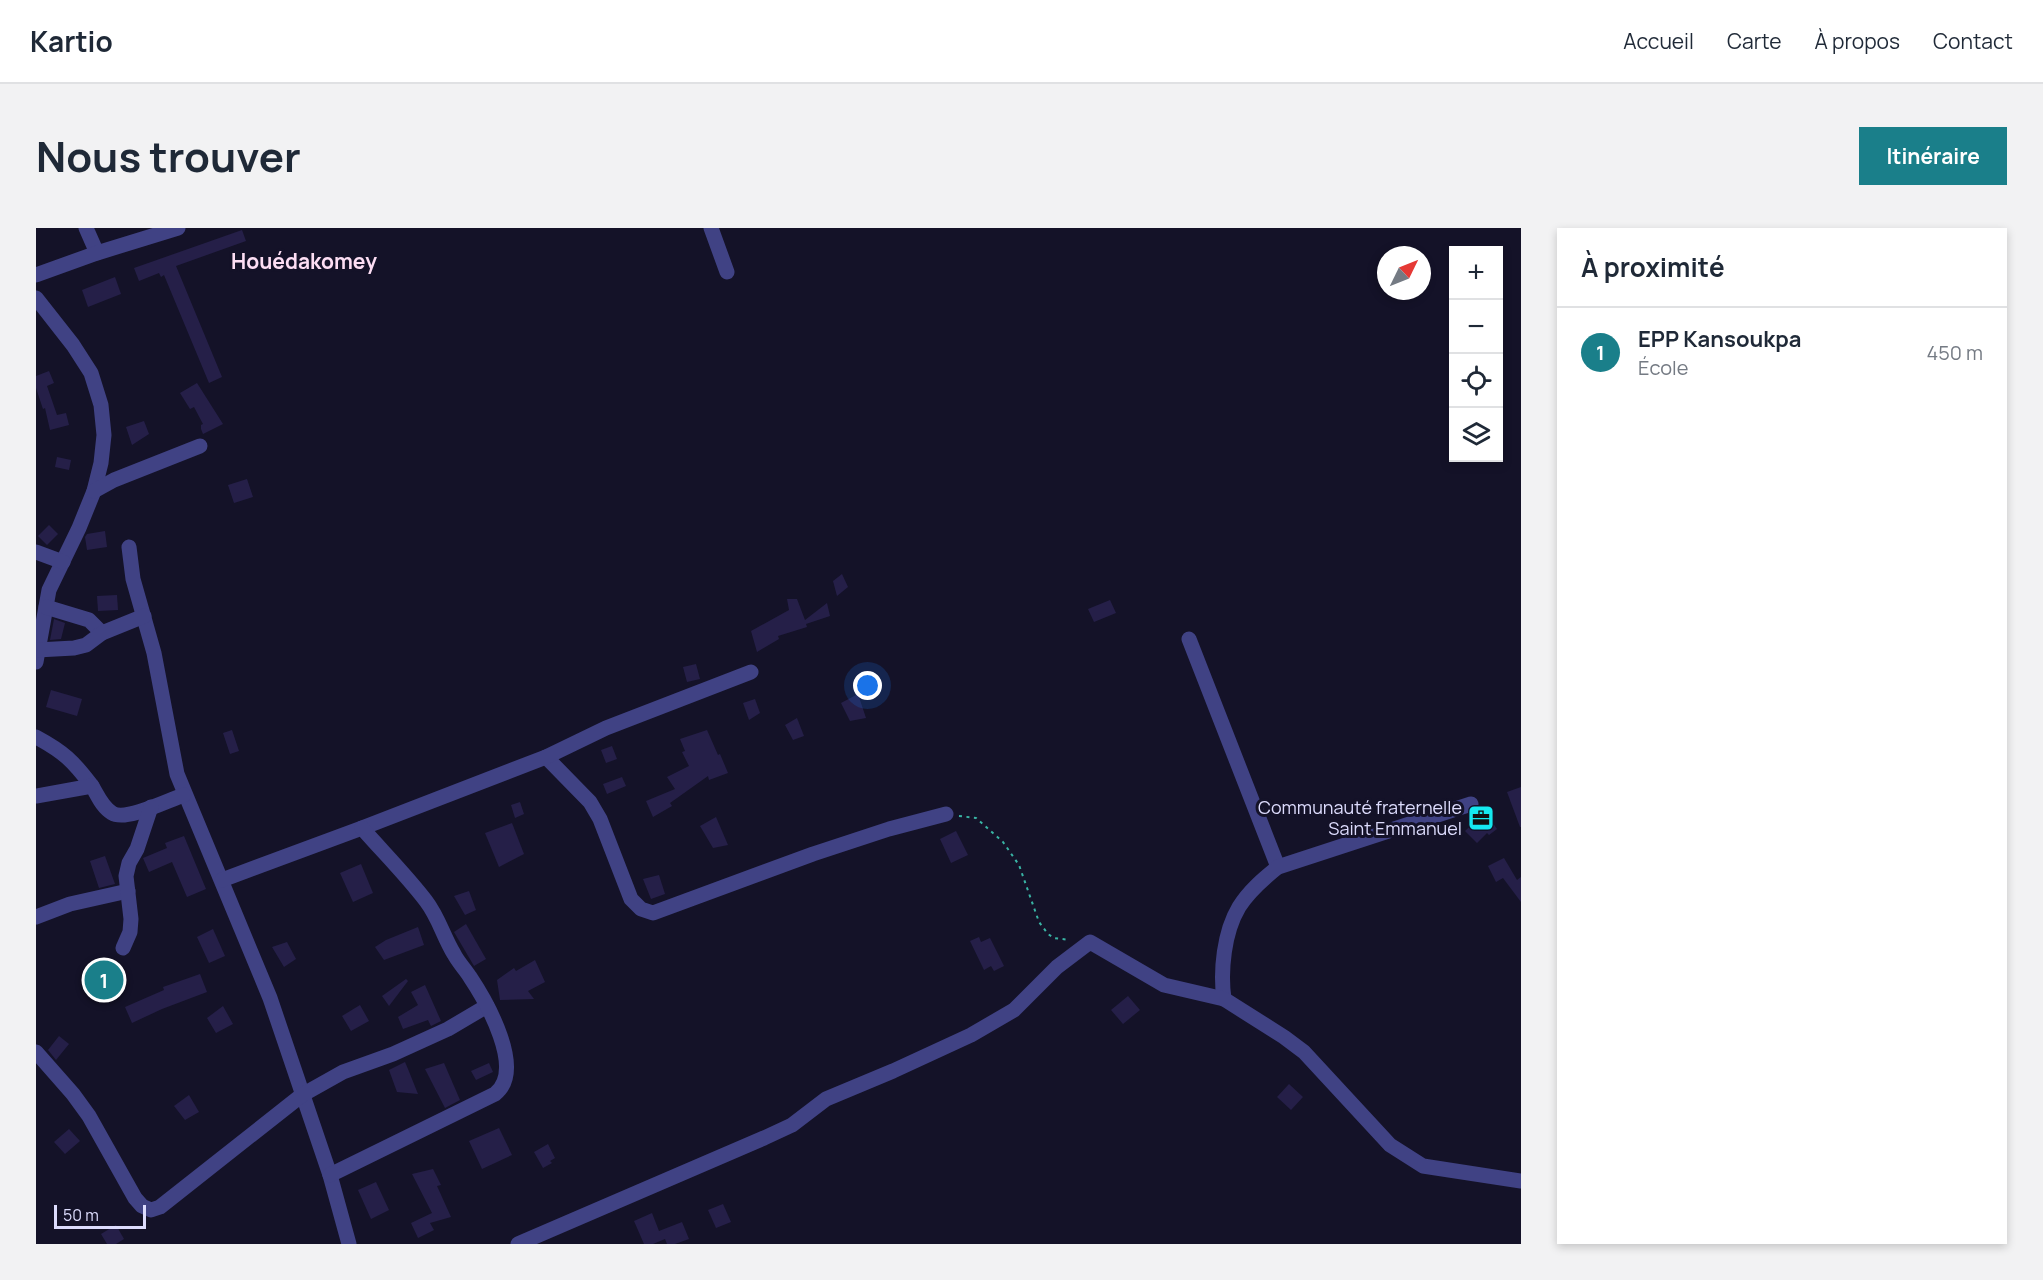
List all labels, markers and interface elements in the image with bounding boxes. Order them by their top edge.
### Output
text: Kartio [30,22,113,60]
text: Accueil [1623,27,1694,55]
text: Carte [1727,27,1781,55]
text: À propos [1814,27,1900,55]
text: Contact [1933,27,2013,55]
text: Nous trouver [36,127,301,185]
button: Itinéraire [1859,127,2007,185]
north arrow [1377,246,1431,300]
map controls [1449,246,1503,462]
button: + [1449,246,1503,300]
district label: Houédakomey [231,247,377,275]
text: À proximité [1581,249,1725,285]
button: − [1449,300,1503,354]
text: EPP Kansoukpa [1638,324,1801,354]
text: 1 [1596,339,1605,366]
text: 450 m [1927,339,1983,366]
button: locate [1449,354,1503,408]
text: École [1638,354,1688,381]
button: layers [1449,408,1503,462]
your location [853,671,882,700]
place label: Communauté fraternelle Saint Emmanuel [1258,795,1462,840]
office icon: Communauté fraternelle Saint Emmanuel [1466,803,1496,833]
pin: 1 [84,958,124,1002]
scale bar [54,1202,146,1230]
text: 50 m [63,1204,99,1226]

